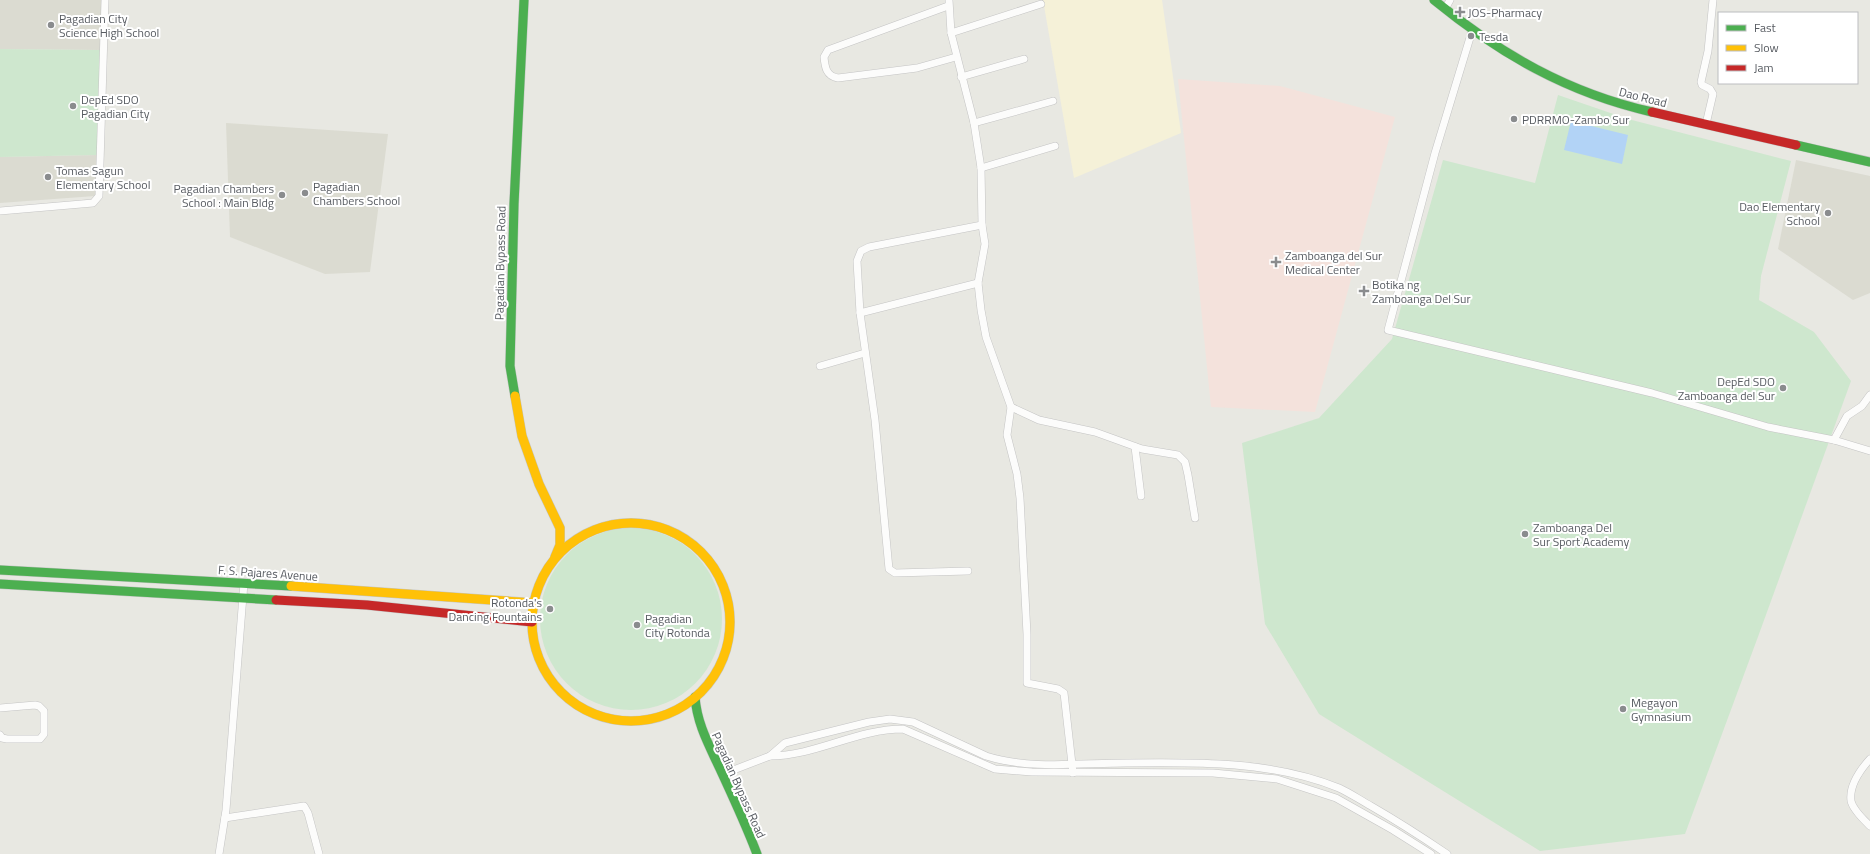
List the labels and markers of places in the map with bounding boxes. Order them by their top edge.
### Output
place label: JOS-Pharmacy [1468,3,1542,22]
marker: JOS-Pharmacy [1455,7,1465,17]
place label: Pagadian City Science High School [59,9,159,42]
marker: Pagadian City Science High School [46,20,56,30]
place label: Tesda [1479,27,1508,46]
marker: Tesda [1466,31,1476,41]
place label: DepEd SDO Pagadian City [81,90,150,123]
marker: DepEd SDO Pagadian City [68,101,78,111]
place label: PDRRMO-Zambo Sur [1522,110,1629,129]
marker: PDRRMO-Zambo Sur [1509,114,1519,124]
place label: Tomas Sagun Elementary School [56,161,150,194]
marker: Tomas Sagun Elementary School [43,172,53,182]
place label: Pagadian Chambers School [313,177,400,210]
place label: Pagadian Chambers School : Main Bldg [174,179,274,212]
marker: Pagadian Chambers School [300,188,310,198]
marker: Pagadian Chambers School : Main Bldg [277,190,287,200]
place label: Dao Elementary School [1739,197,1820,230]
marker: Dao Elementary School [1823,208,1833,218]
place label: Zamboanga del Sur Medical Center [1285,246,1382,279]
marker: Zamboanga del Sur Medical Center [1270,256,1282,268]
place label: Botika ng Zamboanga Del Sur [1372,275,1471,308]
marker: Botika ng Zamboanga Del Sur [1359,286,1369,296]
place label: DepEd SDO Zamboanga del Sur [1678,372,1775,405]
marker: DepEd SDO Zamboanga del Sur [1778,383,1788,393]
place label: Zamboanga Del Sur Sport Academy [1533,518,1630,551]
marker: Zamboanga Del Sur Sport Academy [1520,529,1530,539]
place label: Rotonda's Dancing Fountains [449,593,542,626]
marker: Rotonda's Dancing Fountains [545,604,555,614]
place label: Pagadian City Rotonda [645,609,710,642]
marker: Pagadian City Rotonda [632,620,642,630]
place label: Megayon Gymnasium [1631,693,1691,726]
marker: Megayon Gymnasium [1618,704,1628,714]

